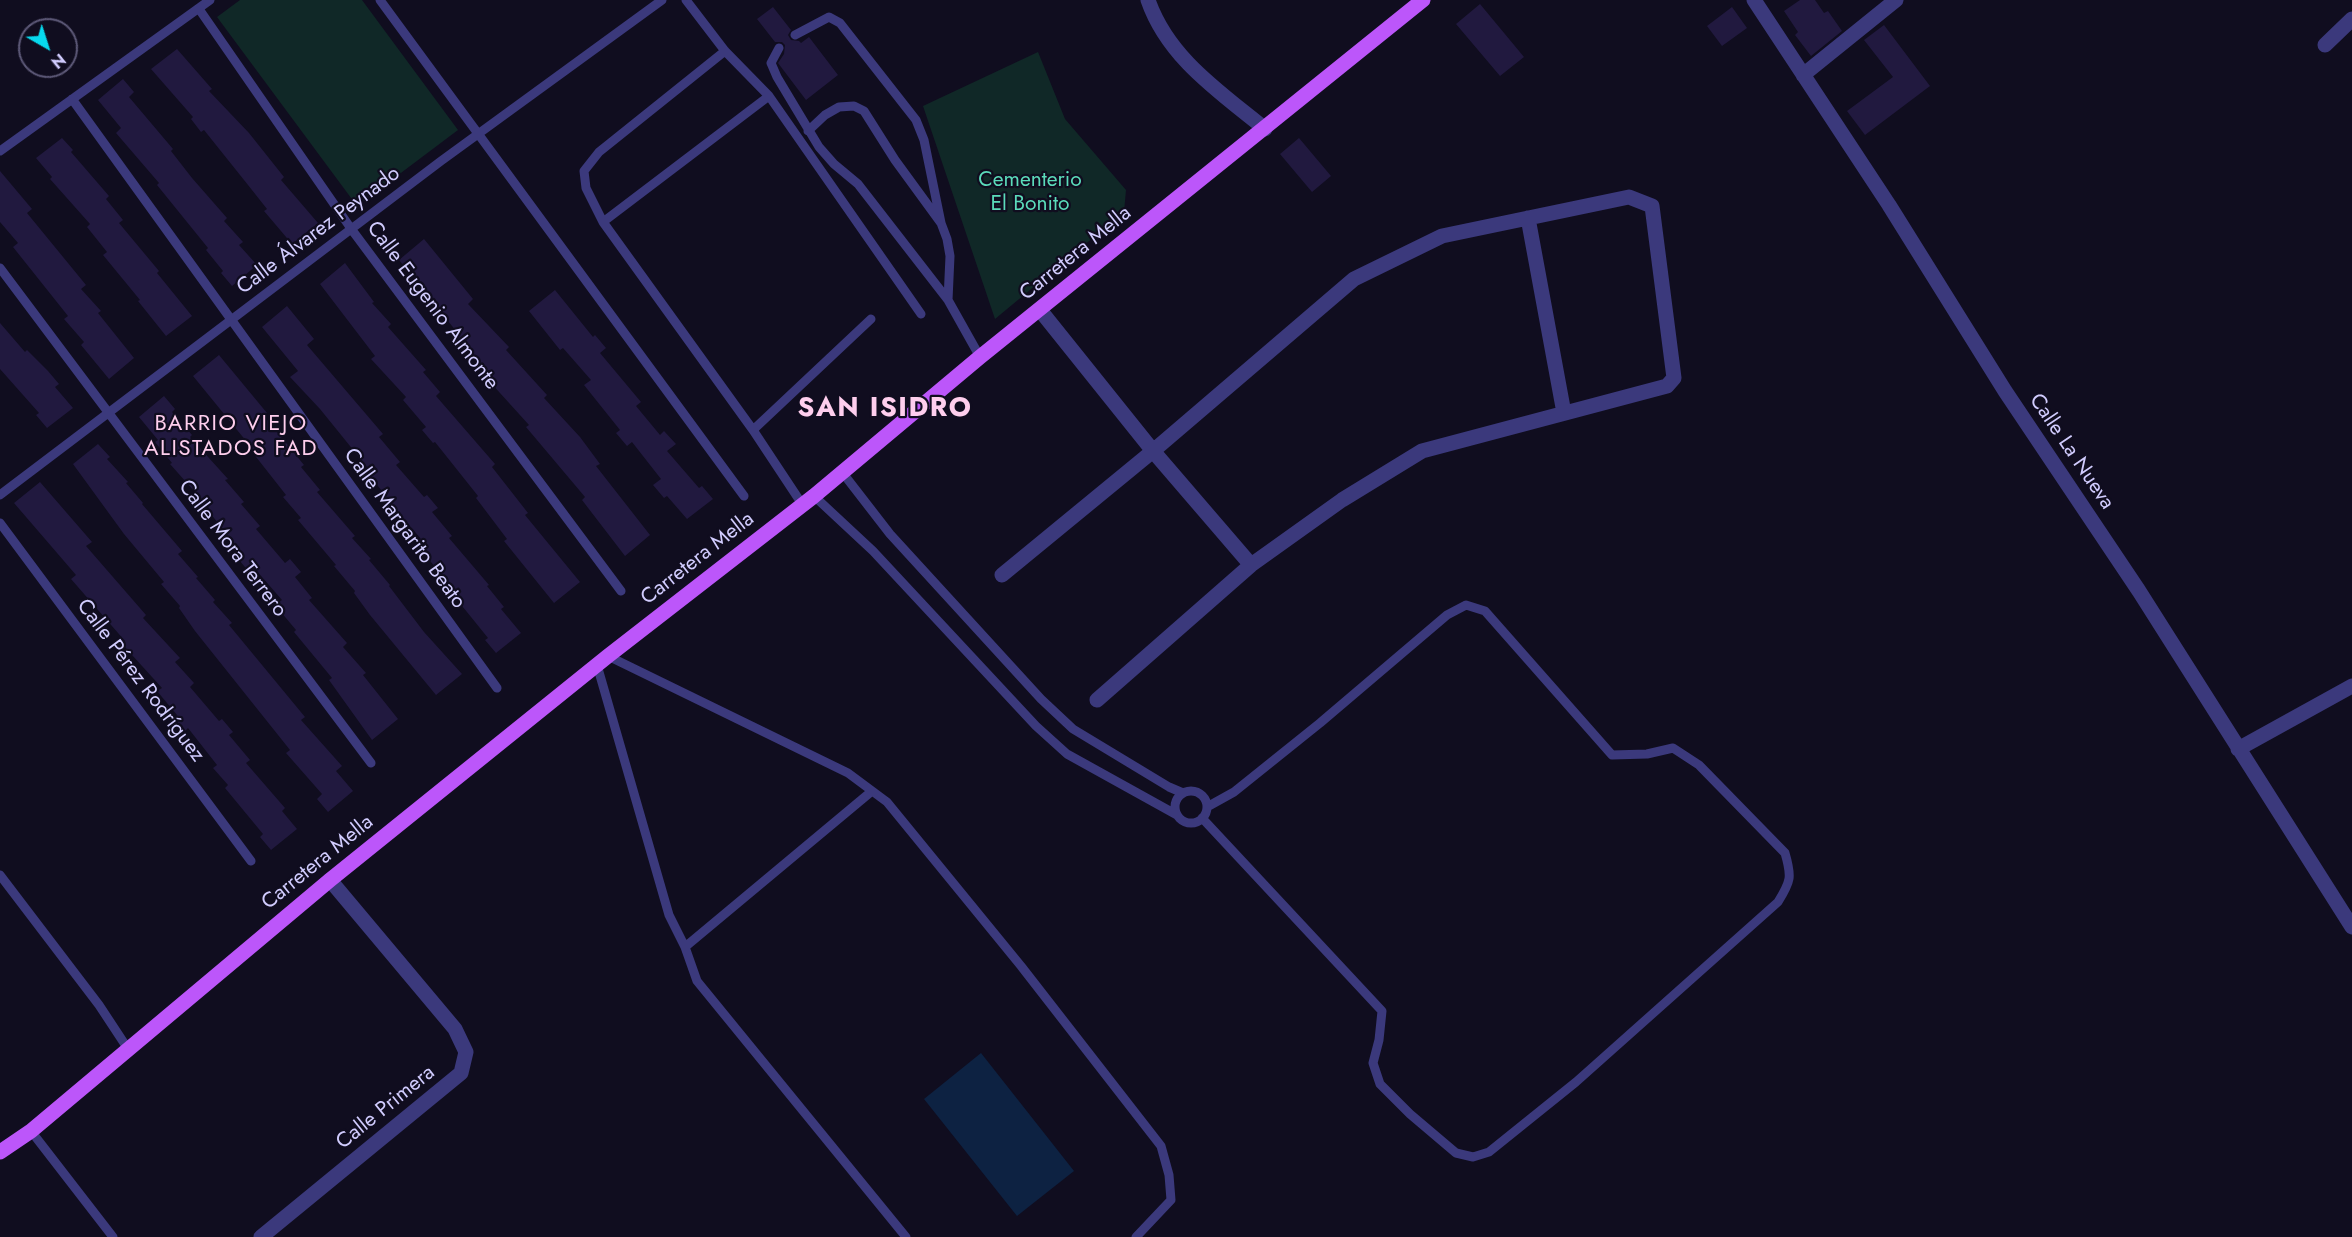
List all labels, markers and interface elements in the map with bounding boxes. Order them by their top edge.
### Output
north arrow [18,18,78,78]
text: N [46,48,71,74]
street label: Calle Álvarez Peynado [232,161,406,301]
park label: Cementerio El Bonito [978,168,1082,218]
street label: Carretera Mella [1015,201,1137,307]
street label: Calle Eugenio Almonte [360,217,504,395]
street label: Calle La Nueva [2023,389,2119,515]
district label: SAN ISIDRO [798,393,972,425]
district label: BARRIO VIEJO ALISTADOS FAD [144,412,318,464]
street label: Calle Margarito Beato [337,444,471,614]
street label: Calle Mora Terrero [172,475,292,623]
street label: Carretera Mella [636,507,760,611]
street label: Calle Pérez Rodríguez [71,595,209,767]
street label: Carretera Mella [257,810,379,916]
street label: Calle Primera [332,1061,440,1155]

